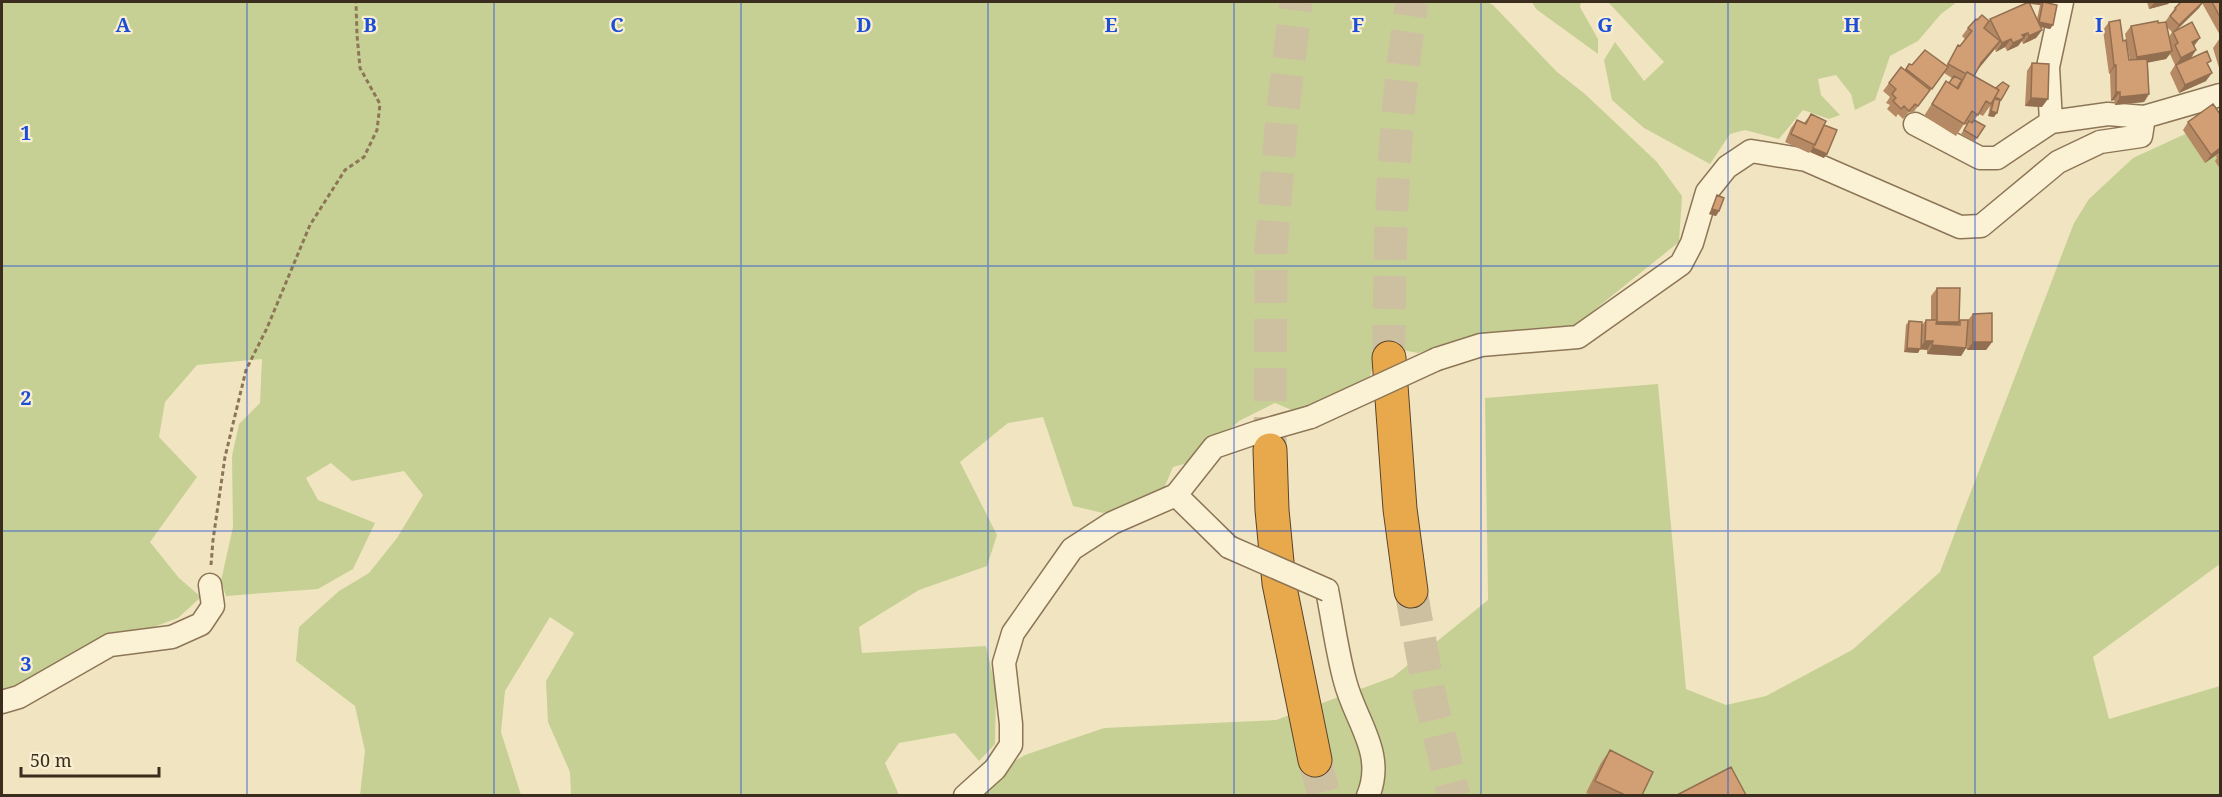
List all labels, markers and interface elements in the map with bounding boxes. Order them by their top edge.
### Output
text: A [115,11,131,38]
text: B [363,11,377,38]
text: C [610,11,624,38]
text: D [856,11,872,38]
text: E [1104,11,1118,38]
text: F [1352,11,1364,38]
text: G [1597,11,1613,38]
text: H [1844,11,1860,38]
text: I [2095,11,2103,38]
text: 1 [20,119,32,146]
text: 2 [20,384,32,411]
text: 3 [20,650,32,677]
scale bar [21,740,159,778]
text: 50 m [30,748,72,772]

